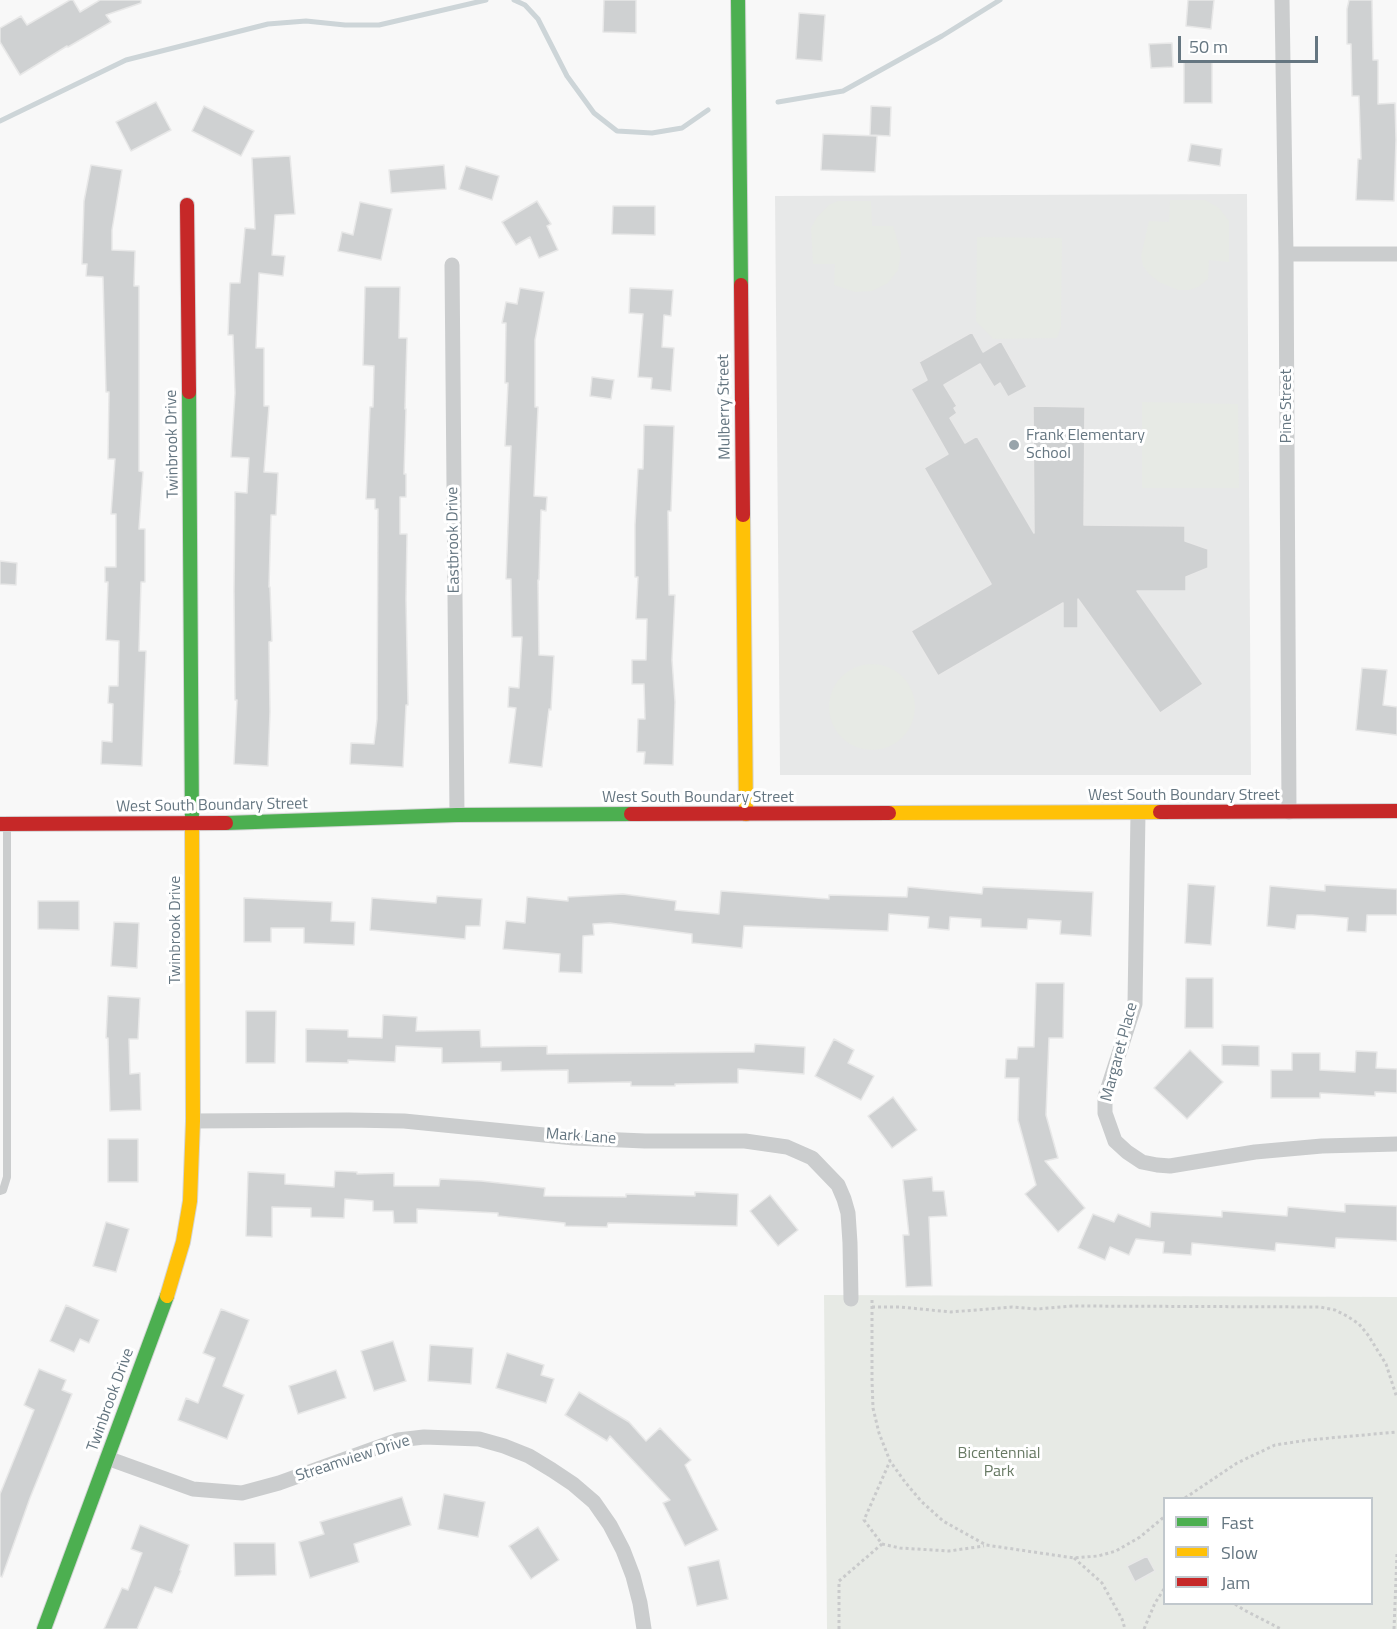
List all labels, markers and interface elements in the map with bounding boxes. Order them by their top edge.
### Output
scale bar [1181,24,1320,62]
text: 50 m [1189,33,1228,60]
street label: Mulberry Street [714,354,736,460]
street label: Pine Street [1277,369,1297,443]
street label: Twinbrook Drive [162,390,184,498]
place label: Frank Elementary School [1026,426,1145,464]
marker: Frank Elementary School [1007,438,1021,452]
street label: Eastbrook Drive [443,486,465,594]
street label: West South Boundary Street [1088,786,1280,806]
street label: West South Boundary Street [602,788,794,808]
street label: West South Boundary Street [116,795,308,817]
street label: Twinbrook Drive [166,876,186,984]
street label: Margaret Place [1098,1000,1142,1104]
street label: Mark Lane [545,1125,617,1149]
street label: Twinbrook Drive [83,1346,139,1454]
street label: Streamview Drive [294,1432,412,1486]
park label: Bicentennial Park [958,1444,1040,1482]
legend [1163,1497,1373,1605]
text: Fast [1221,1509,1254,1536]
text: Slow [1221,1539,1258,1566]
text: Jam [1221,1569,1250,1596]

